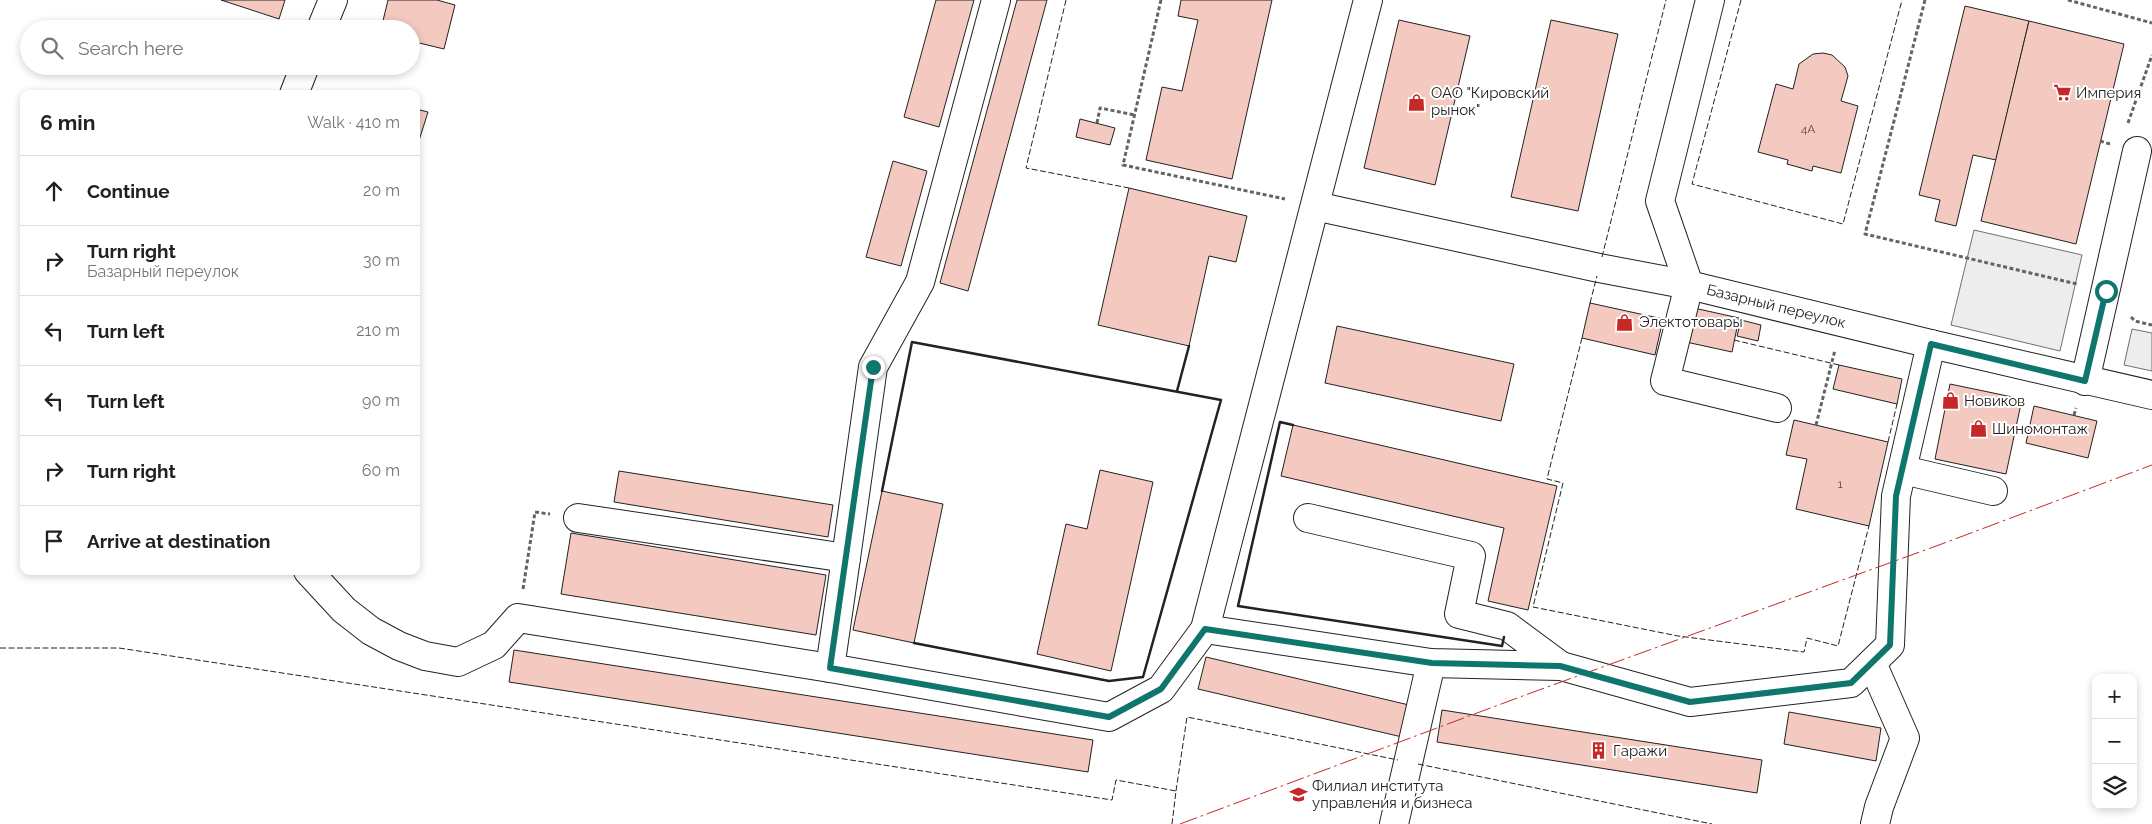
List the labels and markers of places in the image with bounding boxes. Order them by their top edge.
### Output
supermarket icon: Империя [2052,83,2072,103]
place label: ОАО "Кировский рынок" [1431,84,1549,119]
place label: Империя [2076,84,2141,102]
shop icon: ОАО "Кировский рынок" [1407,92,1427,112]
shop icon: Электотовары [1615,312,1635,332]
place label: Электотовары [1639,313,1743,331]
shop icon: Новиков [1940,391,1960,411]
place label: Новиков [1964,392,2025,410]
shop icon: Шиномонтаж [1968,419,1988,439]
place label: Шиномонтаж [1992,420,2088,438]
building icon: Гаражи [1589,741,1609,761]
place label: Гаражи [1613,742,1667,760]
place label: Филиал института управления и бизнеса [1312,777,1472,812]
school or university icon: Филиал института управления и бизнеса [1288,785,1308,805]

